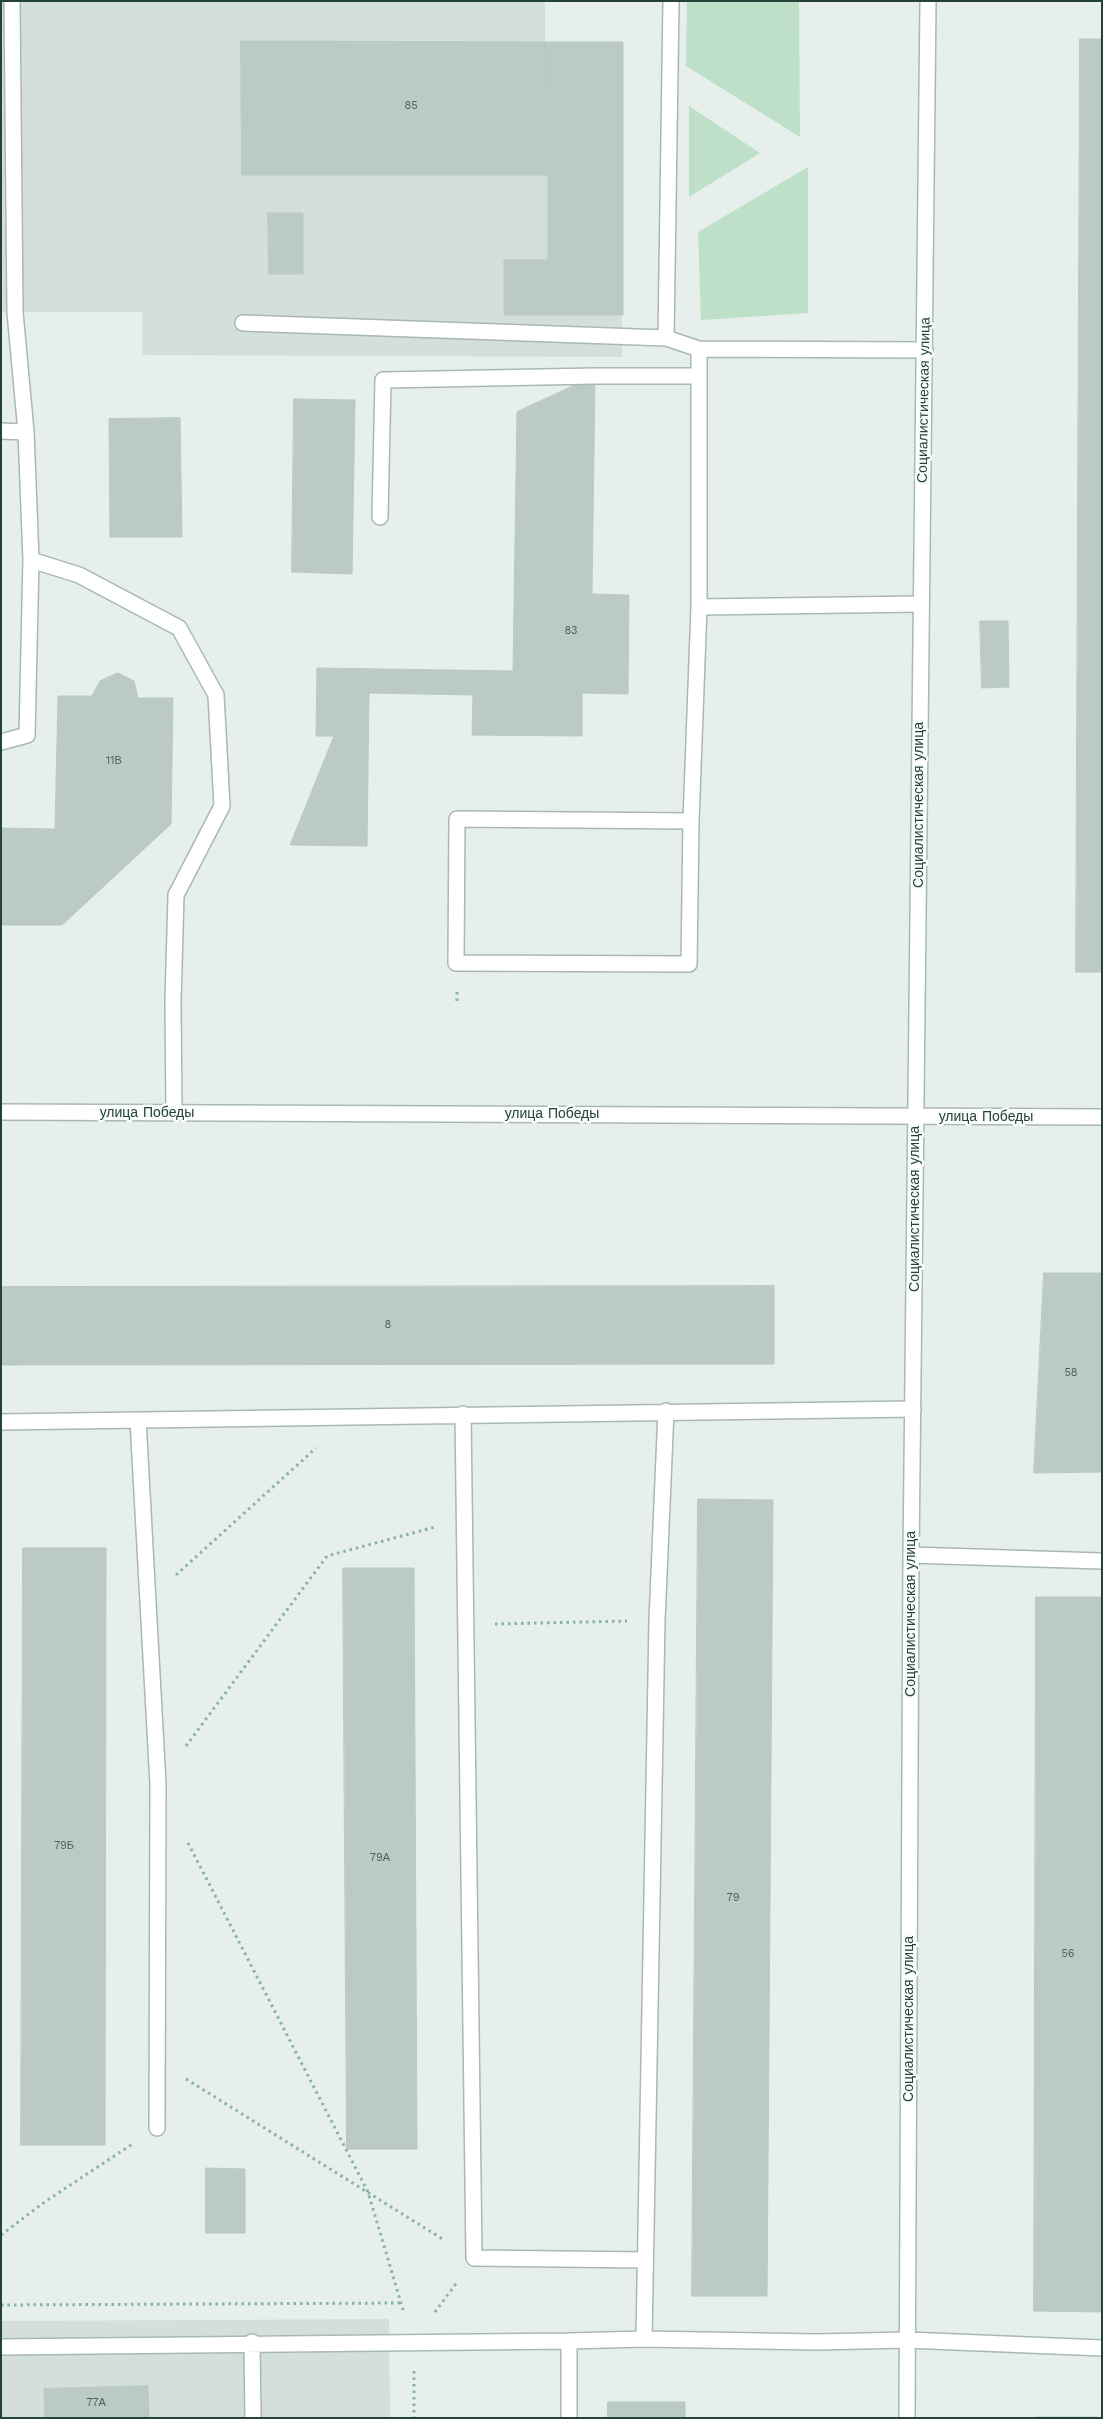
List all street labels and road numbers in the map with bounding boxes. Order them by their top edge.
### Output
street label: Социалистическая улица [914,317,934,483]
street label: Социалистическая улица [911,722,927,888]
street label: улица Победы [100,1105,194,1121]
street label: улица Победы [505,1106,599,1122]
street label: улица Победы [939,1109,1033,1125]
street label: Социалистическая улица [907,1126,923,1292]
street label: Социалистическая улица [903,1531,919,1697]
street label: Социалистическая улица [901,1936,917,2102]

